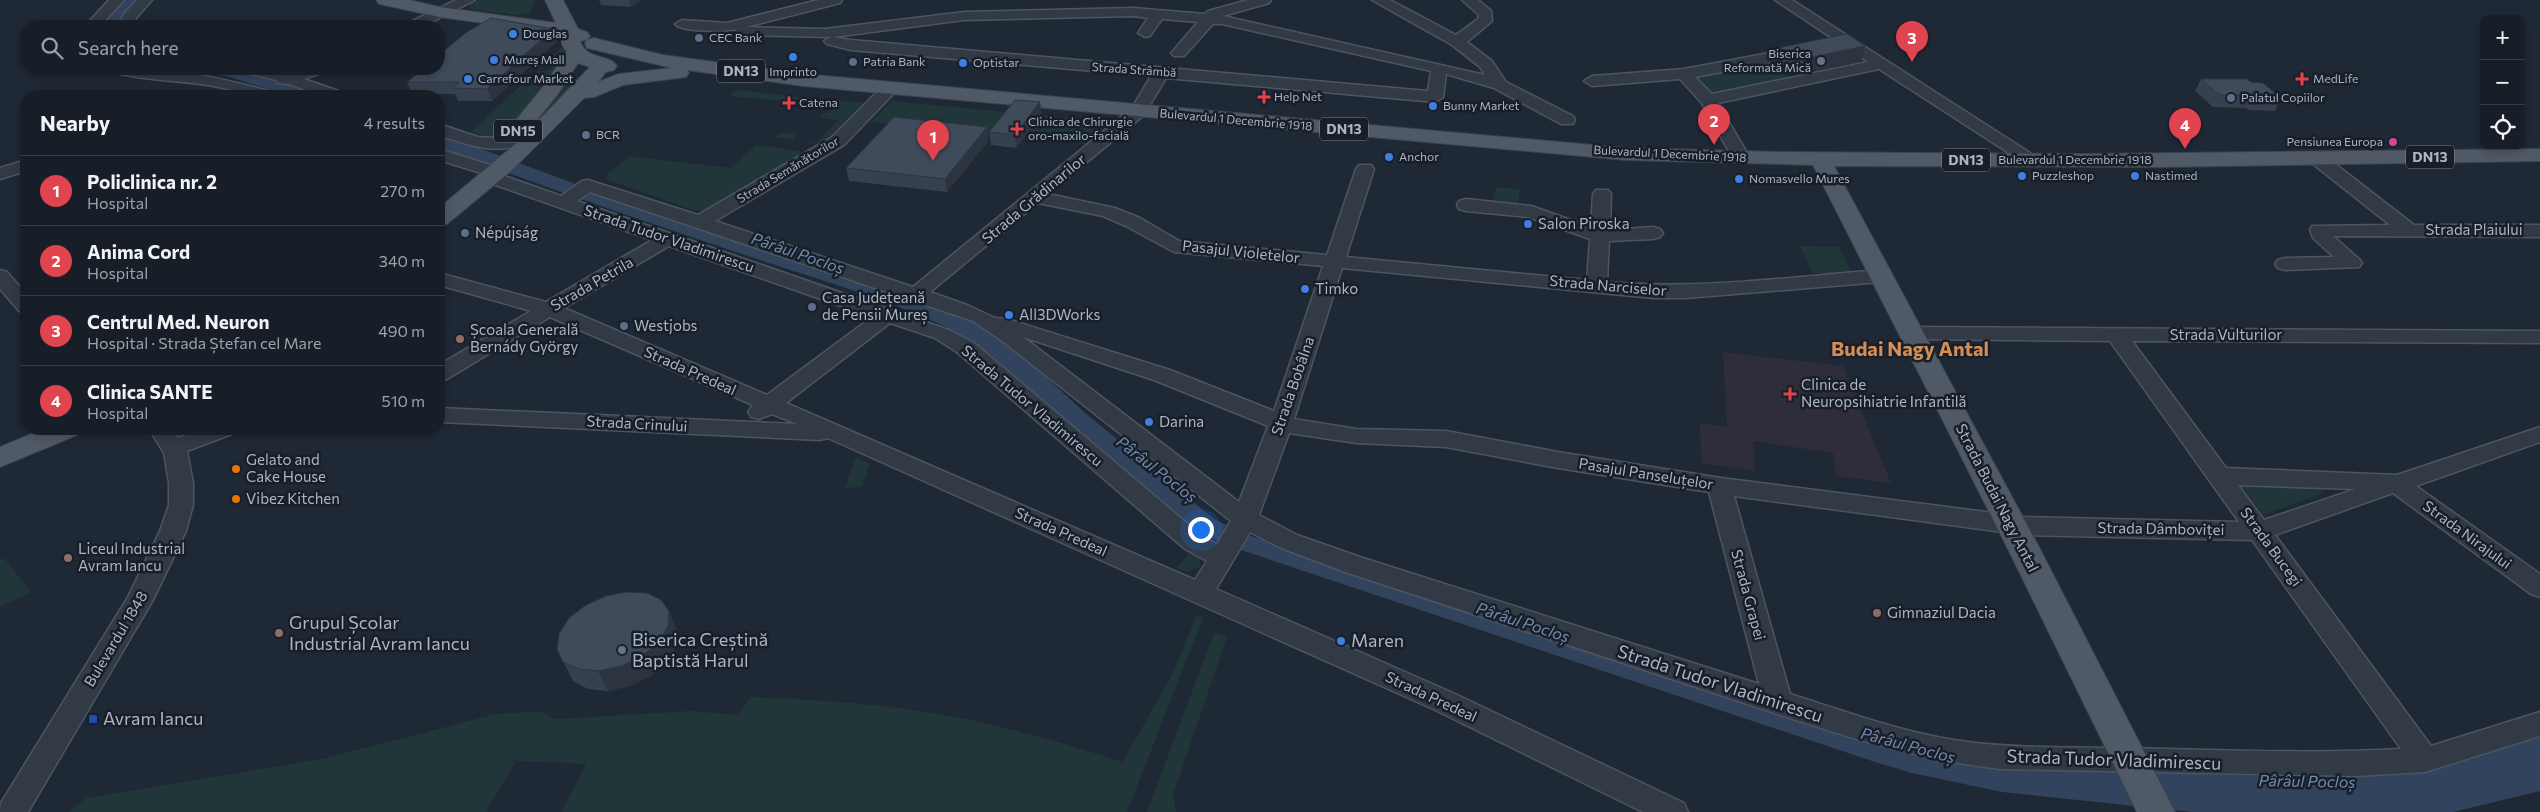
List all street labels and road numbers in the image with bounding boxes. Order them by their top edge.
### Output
road number: DN13 [717,59,765,82]
street label: Strada Strâmbă [1091,59,1177,79]
street label: Bulevardul 1 Decembrie 1918 [1159,105,1313,133]
road number: DN13 [1320,118,1368,140]
road number: DN15 [494,120,542,142]
street label: Strada Semănătorilor [734,133,841,205]
street label: Bulevardul 1 Decembrie 1918 [1593,142,1747,164]
road number: DN13 [2406,146,2454,168]
road number: DN13 [1942,148,1990,172]
street label: Strada Grădinarilor [978,150,1089,247]
street label: Bulevardul 1 Decembrie 1918 [1998,152,2152,166]
street label: Strada Tudor Vladimirescu [582,200,757,276]
street label: Strada Plaiului [2425,220,2523,238]
street label: Pasajul Violetelor [1181,236,1301,266]
street label: Strada Petrila [547,252,636,314]
street label: Strada Narciselor [1549,271,1667,299]
street label: Strada Vulturilor [2170,325,2282,343]
street label: Strada Bobâlna [1267,334,1317,437]
street label: Strada Tudor Vladimirescu [958,341,1107,470]
street label: Strada Predeal [641,342,739,398]
street label: Strada Crinului [586,411,688,435]
street label: Strada Budai Nagy Antal [1953,420,2043,575]
street label: Pasajul Panseluțelor [1577,453,1715,495]
street label: Strada Nirajului [2420,496,2515,572]
street label: Strada Predeal [1012,503,1110,559]
street label: Strada Bucegi [2237,503,2306,589]
street label: Strada Dâmboviței [2097,518,2225,540]
street label: Strada Grapei [1728,547,1770,642]
street label: Bulevardul 1848 [80,588,151,689]
street label: Strada Tudor Vladimirescu [1615,639,1826,727]
street label: Strada Predeal [1383,667,1480,725]
street label: Strada Tudor Vladimirescu [2006,744,2222,774]

